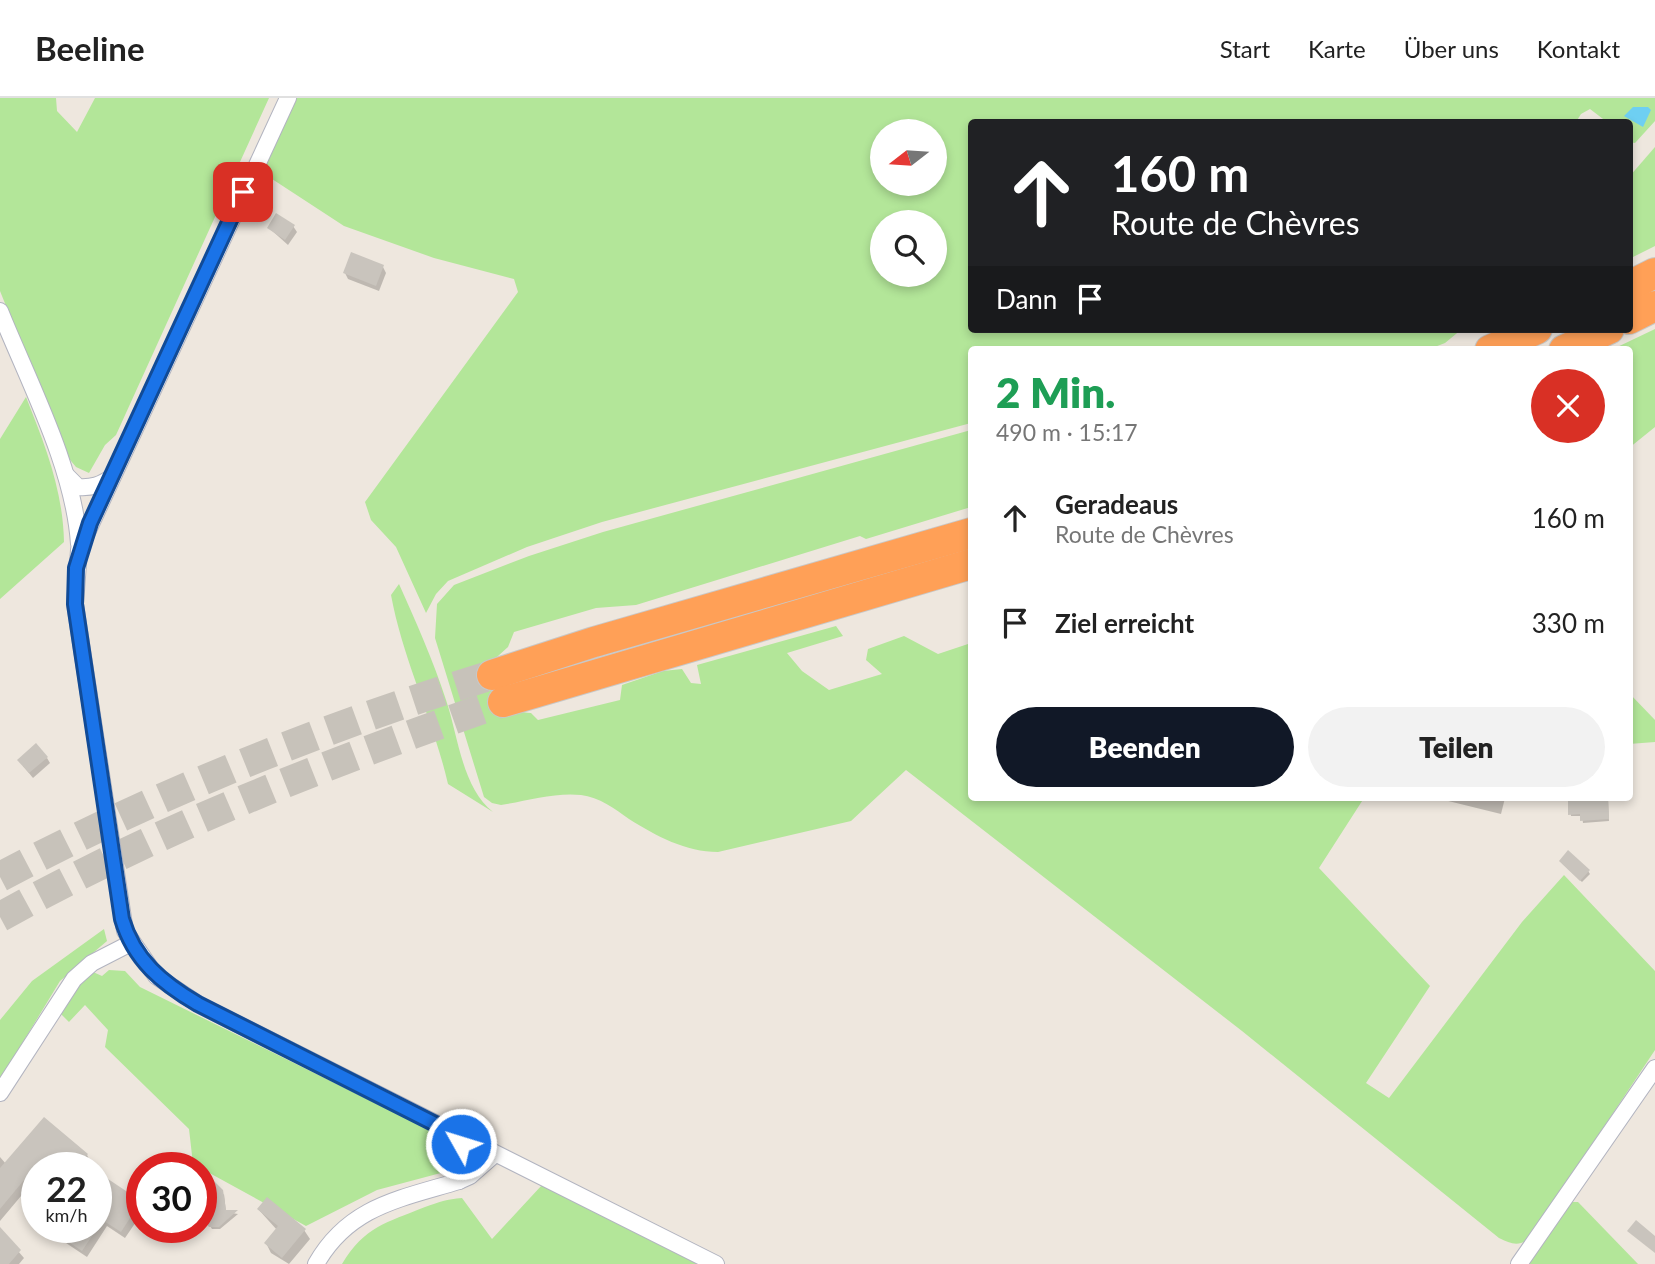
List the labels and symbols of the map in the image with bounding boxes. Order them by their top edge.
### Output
north arrow [870,119,947,196]
pin [213,162,273,222]
position arrow [424,1107,498,1181]
speed limit sign: 30 [126,1152,217,1243]

